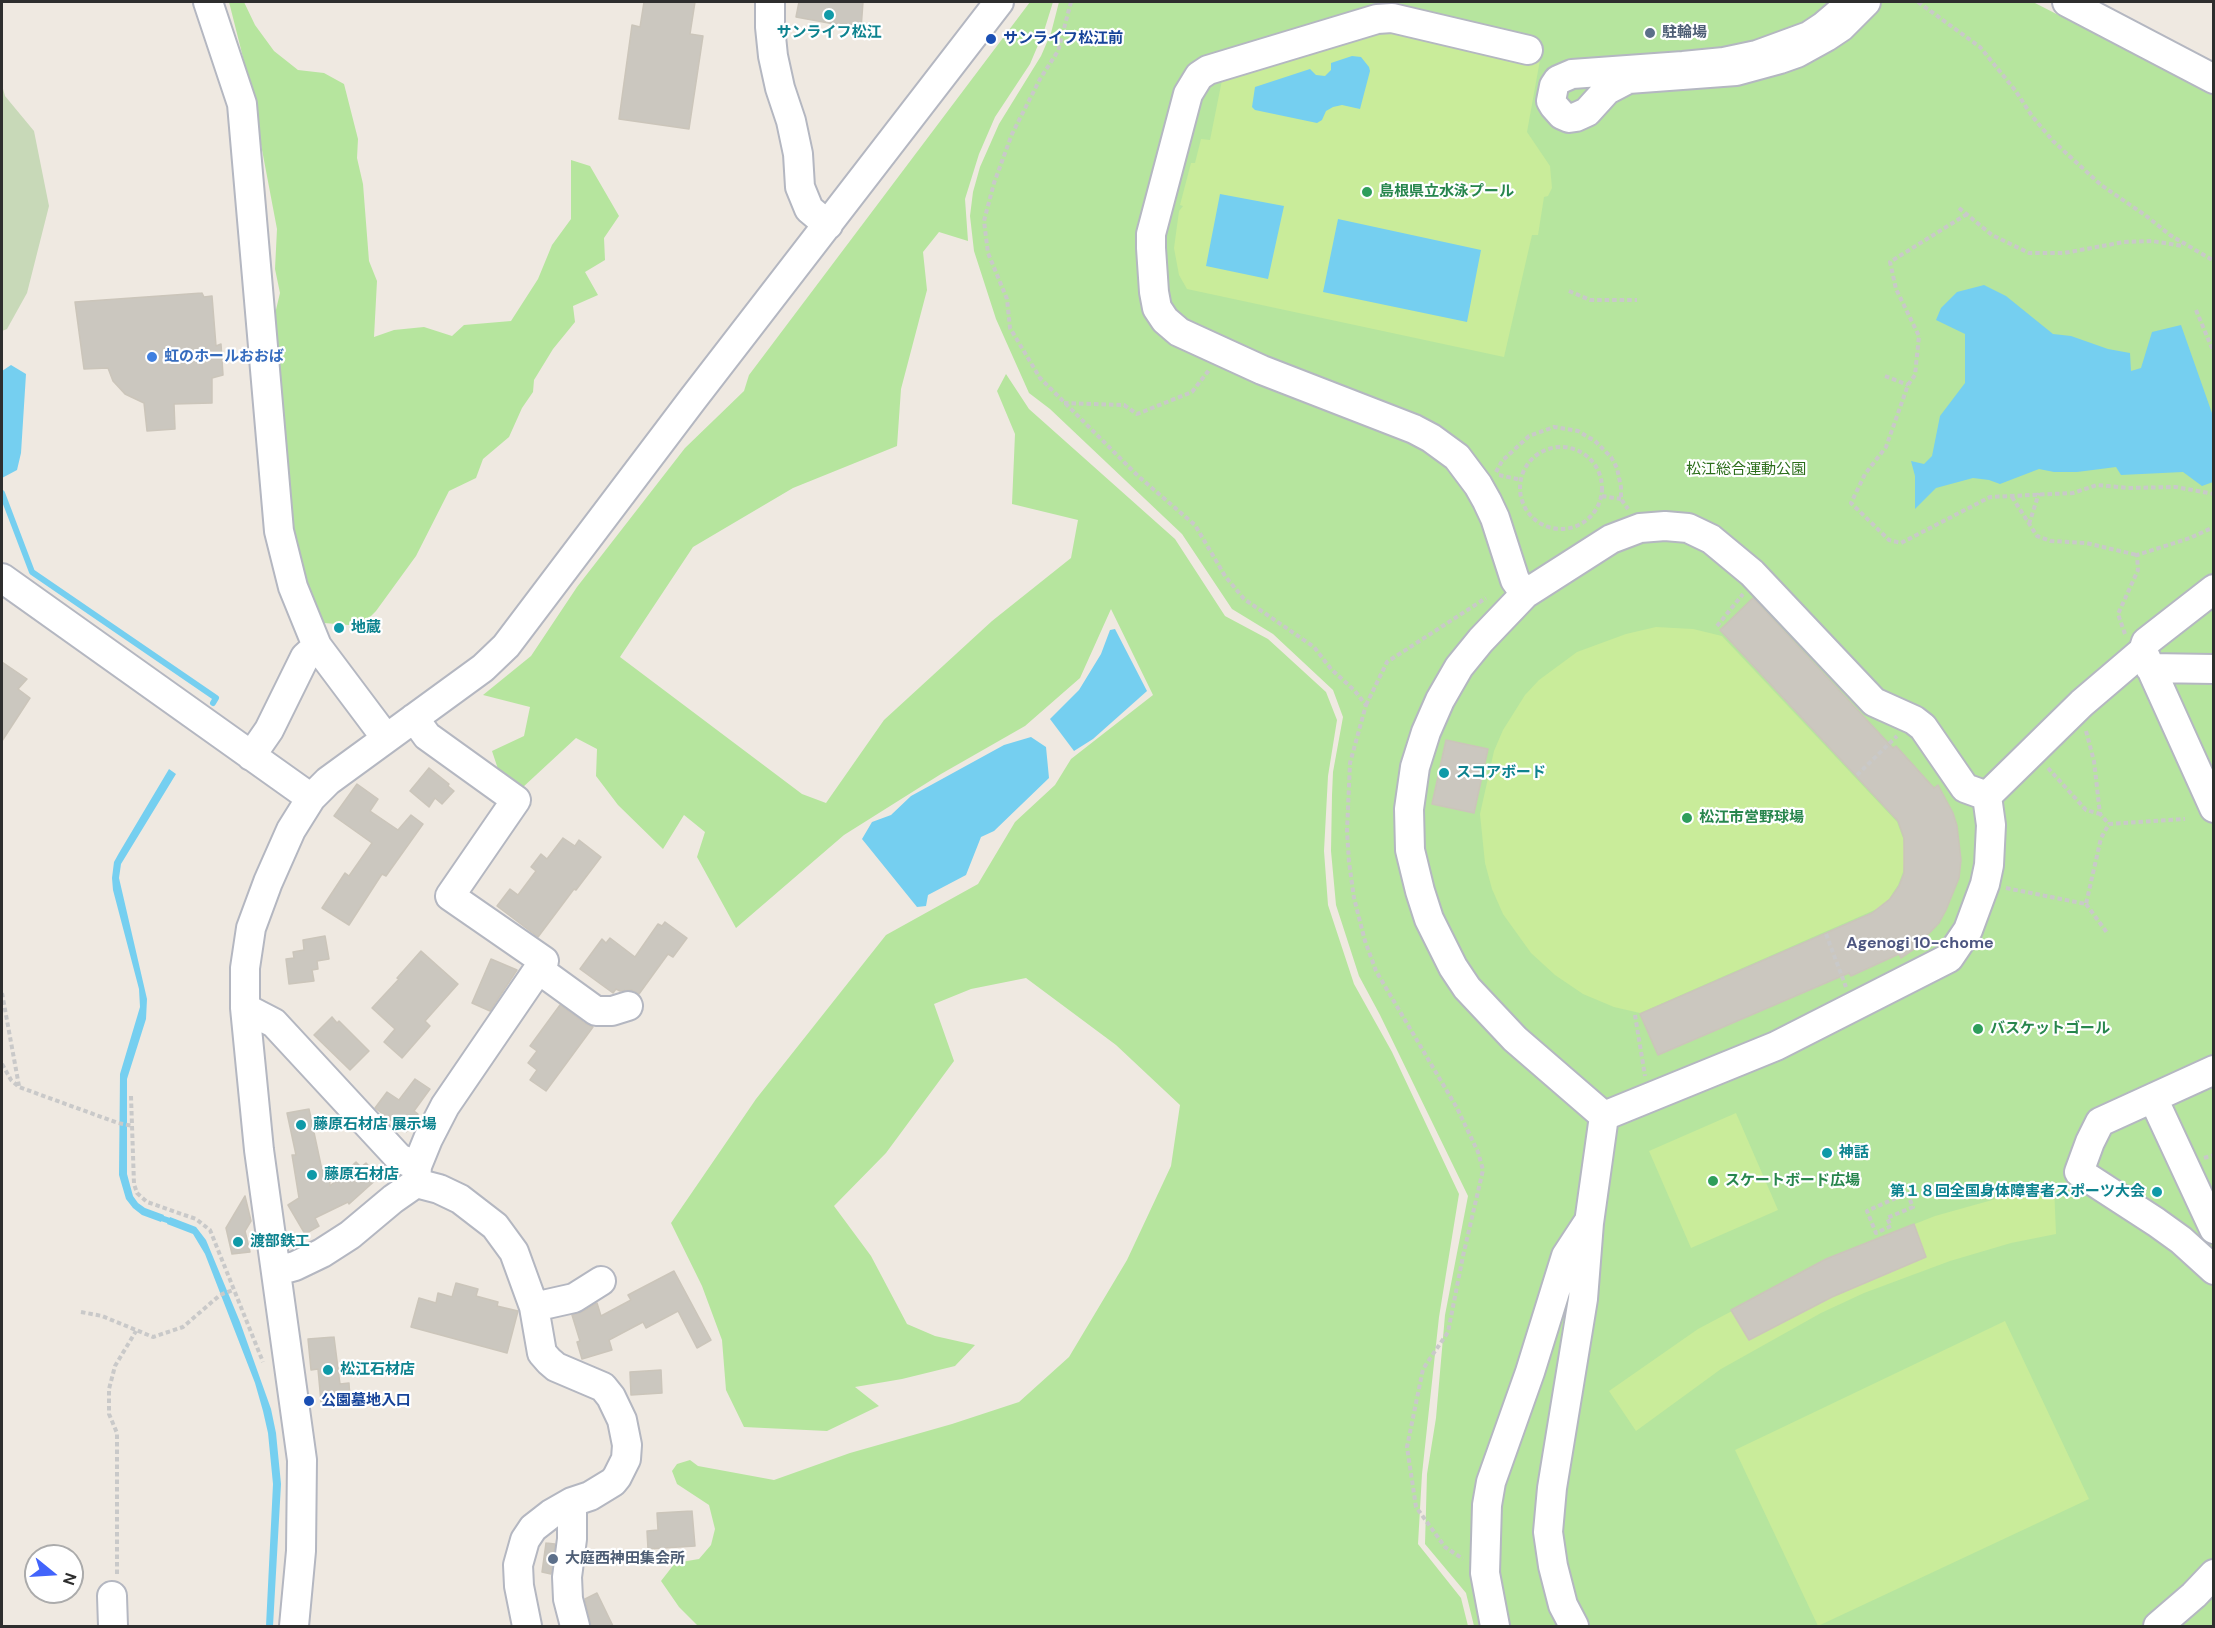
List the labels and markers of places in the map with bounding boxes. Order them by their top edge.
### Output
marker: サンライフ松江 [822,8,836,22]
place label: サンライフ松江 [777,24,881,42]
place label: 駐輪場 [1662,24,1707,42]
marker: 駐輪場 [1643,26,1657,40]
place label: サンライフ松江前 [1003,30,1123,48]
marker: サンライフ松江前 [984,32,998,46]
place label: 島根県立水泳プール [1379,183,1514,201]
marker: 島根県立水泳プール [1360,185,1374,199]
place label: 虹のホールおおば [164,348,284,366]
marker: 虹のホールおおば [145,350,159,364]
place label: 地蔵 [351,619,381,637]
marker: 地蔵 [332,621,346,635]
place label: スコアボード [1456,764,1546,782]
marker: スコアボード [1437,766,1451,780]
place label: 松江市営野球場 [1699,809,1804,827]
marker: 松江市営野球場 [1680,811,1694,825]
place label: バスケットゴール [1990,1020,2110,1038]
marker: バスケットゴール [1971,1022,1985,1036]
place label: 藤原石材店 展示場 [313,1116,437,1134]
marker: 藤原石材店 展示場 [294,1118,308,1132]
place label: 神話 [1839,1144,1869,1162]
marker: 神話 [1820,1146,1834,1160]
place label: 藤原石材店 [324,1166,399,1184]
marker: 藤原石材店 [305,1168,319,1182]
place label: スケートボード広場 [1725,1172,1860,1190]
marker: スケートボード広場 [1706,1174,1720,1188]
place label: 第１８回全国身体障害者スポーツ大会 [1890,1183,2145,1201]
marker: 第１８回全国身体障害者スポーツ大会 [2150,1185,2164,1199]
place label: 渡部鉄工 [250,1233,310,1251]
marker: 渡部鉄工 [231,1235,245,1249]
place label: 松江石材店 [340,1361,415,1379]
marker: 松江石材店 [321,1363,335,1377]
place label: 公園墓地入口 [321,1392,411,1410]
marker: 公園墓地入口 [302,1394,316,1408]
place label: 大庭西神田集会所 [565,1550,685,1568]
marker: 大庭西神田集会所 [546,1552,560,1566]

